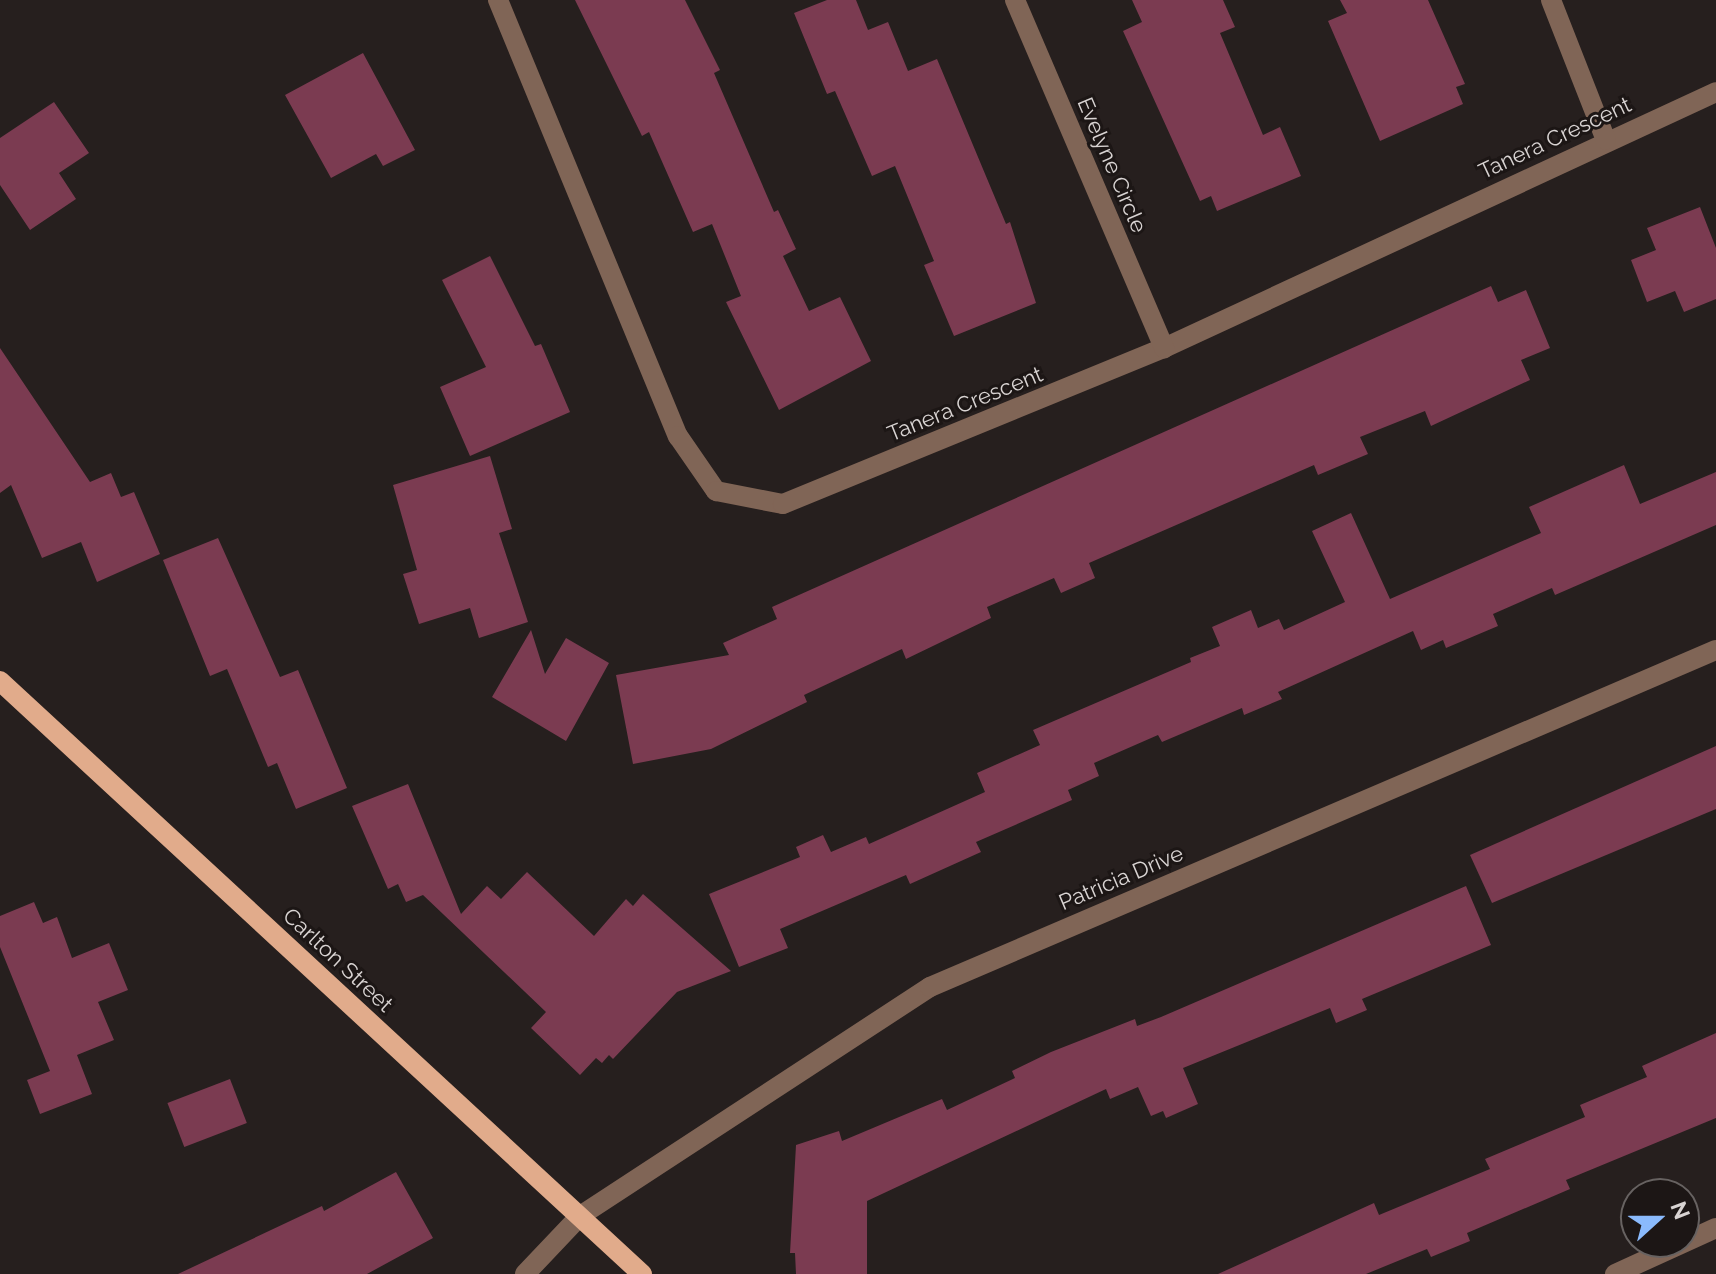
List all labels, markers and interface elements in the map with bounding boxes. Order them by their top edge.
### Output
street label: Tanera Crescent [1475,91,1635,185]
street label: Evelyne Circle [1072,93,1152,237]
street label: Tanera Crescent [884,361,1046,447]
street label: Patricia Drive [1055,840,1187,916]
street label: Carlton Street [278,902,398,1018]
north arrow [1620,1178,1700,1258]
text: N [1665,1198,1696,1223]

